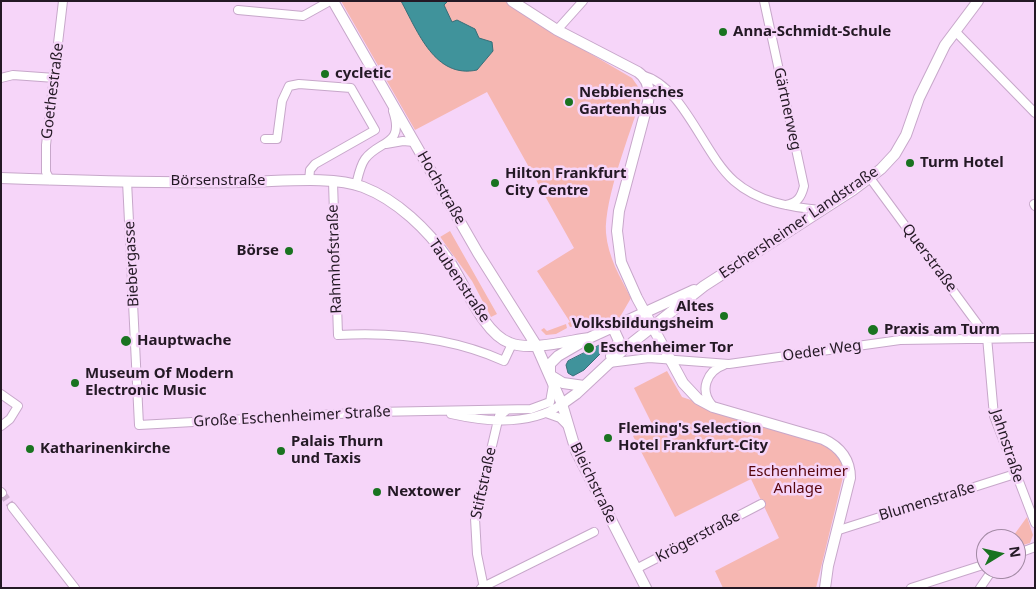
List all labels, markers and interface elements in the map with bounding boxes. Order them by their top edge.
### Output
place label: Anna-Schmidt-Schule [733,23,891,41]
marker: Anna-Schmidt-Schule [717,26,729,38]
street label: Goethestraße [38,42,68,140]
place label: cycletic [335,65,391,83]
street label: Gärtnerweg [769,66,805,152]
marker: cycletic [319,68,331,80]
place label: Nebbiensches Gartenhaus [579,84,684,119]
marker: Nebbiensches Gartenhaus [563,96,575,108]
street label: Hochstraße [413,148,469,228]
place label: Turm Hotel [920,154,1004,172]
marker: Turm Hotel [904,157,916,169]
street label: Eschersheimer Landstraße [716,163,882,283]
place label: Hilton Frankfurt City Centre [505,165,626,200]
street label: Börsenstraße [171,172,265,190]
marker: Hilton Frankfurt City Centre [489,177,501,189]
street label: Rahmhofstraße [324,204,346,314]
street label: Biebergasse [121,220,143,308]
street label: Querstraße [898,220,960,296]
street label: Taubenstraße [425,236,493,326]
place label: Börse [236,242,279,260]
marker: Börse [283,245,295,257]
place label: Altes Volksbildungsheim [572,298,714,333]
marker: Altes Volksbildungsheim [718,310,730,322]
place label: Praxis am Turm [884,321,1000,339]
marker: Praxis am Turm [866,323,880,337]
place label: Hauptwache [137,332,231,350]
marker: Hauptwache [119,334,133,348]
street label: Oeder Weg [781,337,863,365]
place label: Eschenheimer Tor [600,339,733,357]
marker: Eschenheimer Tor [582,341,596,355]
place label: Museum Of Modern Electronic Music [85,365,234,400]
marker: Museum Of Modern Electronic Music [69,377,81,389]
street label: Große Eschenheimer Straße [193,403,391,431]
street label: Jahnstraße [987,407,1027,485]
place label: Fleming's Selection Hotel Frankfurt-City [618,420,768,455]
marker: Fleming's Selection Hotel Frankfurt-City [602,432,614,444]
place label: Palais Thurn und Taxis [291,433,383,468]
place label: Katharinenkirche [40,440,170,458]
street label: Bleichstraße [566,440,620,526]
marker: Katharinenkirche [24,443,36,455]
marker: Palais Thurn und Taxis [275,445,287,457]
street label: Stiftstraße [468,445,500,521]
park label: Eschenheimer Anlage [748,463,848,498]
street label: Blumenstraße [877,479,977,525]
place label: Nextower [387,483,461,501]
marker: Nextower [371,486,383,498]
street label: Krögerstraße [653,507,743,567]
north arrow [976,529,1026,579]
text: N [1005,545,1026,559]

